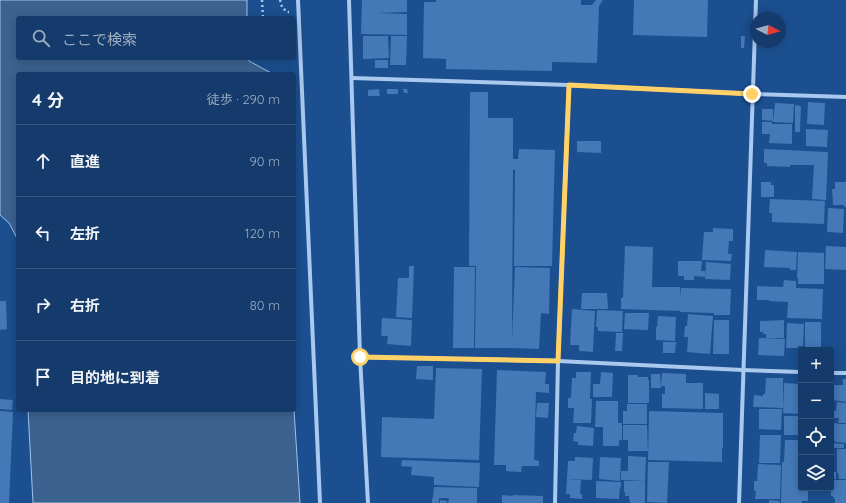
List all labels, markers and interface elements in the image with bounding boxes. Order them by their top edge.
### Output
north arrow [750,12,786,48]
search box [16,16,296,60]
icon: search [30,27,52,49]
text: ここで検索 [62,30,137,49]
route end [743,85,761,103]
text: 4 分 [32,89,64,110]
text: 徒歩 · 290 m [207,91,280,107]
icon: ahead [32,150,54,172]
text: 直進 [70,152,100,171]
text: 90 m [250,153,280,169]
icon: left [32,222,54,244]
text: 左折 [70,224,100,243]
text: 120 m [245,225,280,241]
icon: right [32,294,54,316]
text: 右折 [70,296,100,315]
text: 80 m [250,297,280,313]
map controls [798,347,834,491]
button: + [798,347,834,383]
route start [351,348,369,366]
icon: arrive [32,366,54,388]
text: 目的地に到着 [70,368,160,387]
button: − [798,383,834,419]
button: locate [798,419,834,455]
button: layers [798,455,834,491]

